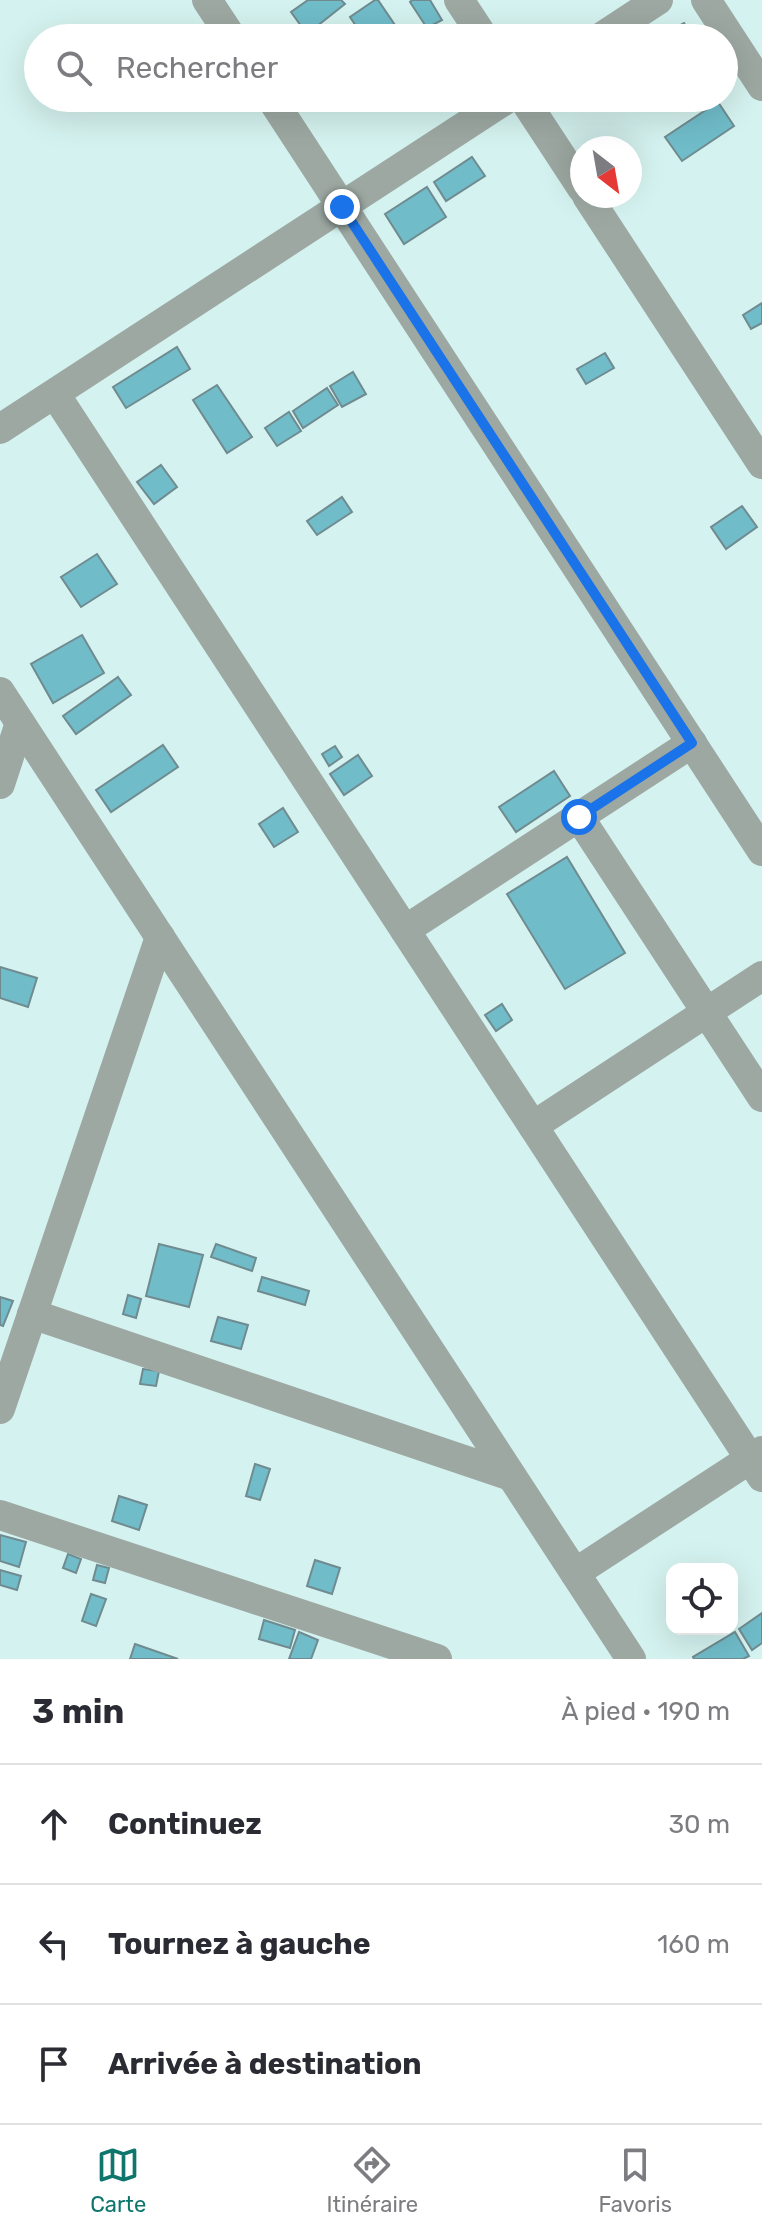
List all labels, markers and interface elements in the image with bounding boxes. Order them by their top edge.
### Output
search box [24,24,738,112]
icon: search [52,46,96,90]
text: Rechercher [116,50,278,86]
north arrow [570,136,642,208]
route end [324,189,360,225]
route start [561,799,597,835]
map controls [666,1563,738,1635]
button: locate [666,1563,738,1635]
text: 3 min [32,1691,124,1732]
text: À pied · 190 m [561,1696,730,1727]
icon: ahead [32,1802,76,1846]
text: Continuez [108,1806,262,1842]
text: 30 m [668,1809,730,1840]
icon: left [32,1922,76,1966]
text: Tournez à gauche [108,1926,371,1962]
text: 160 m [657,1929,730,1960]
icon: arrive [32,2042,76,2086]
text: Arrivée à destination [108,2046,422,2082]
tab: Carte [90,2143,146,2218]
tab: Itinéraire [326,2143,418,2218]
tab: Favoris [598,2143,672,2218]

